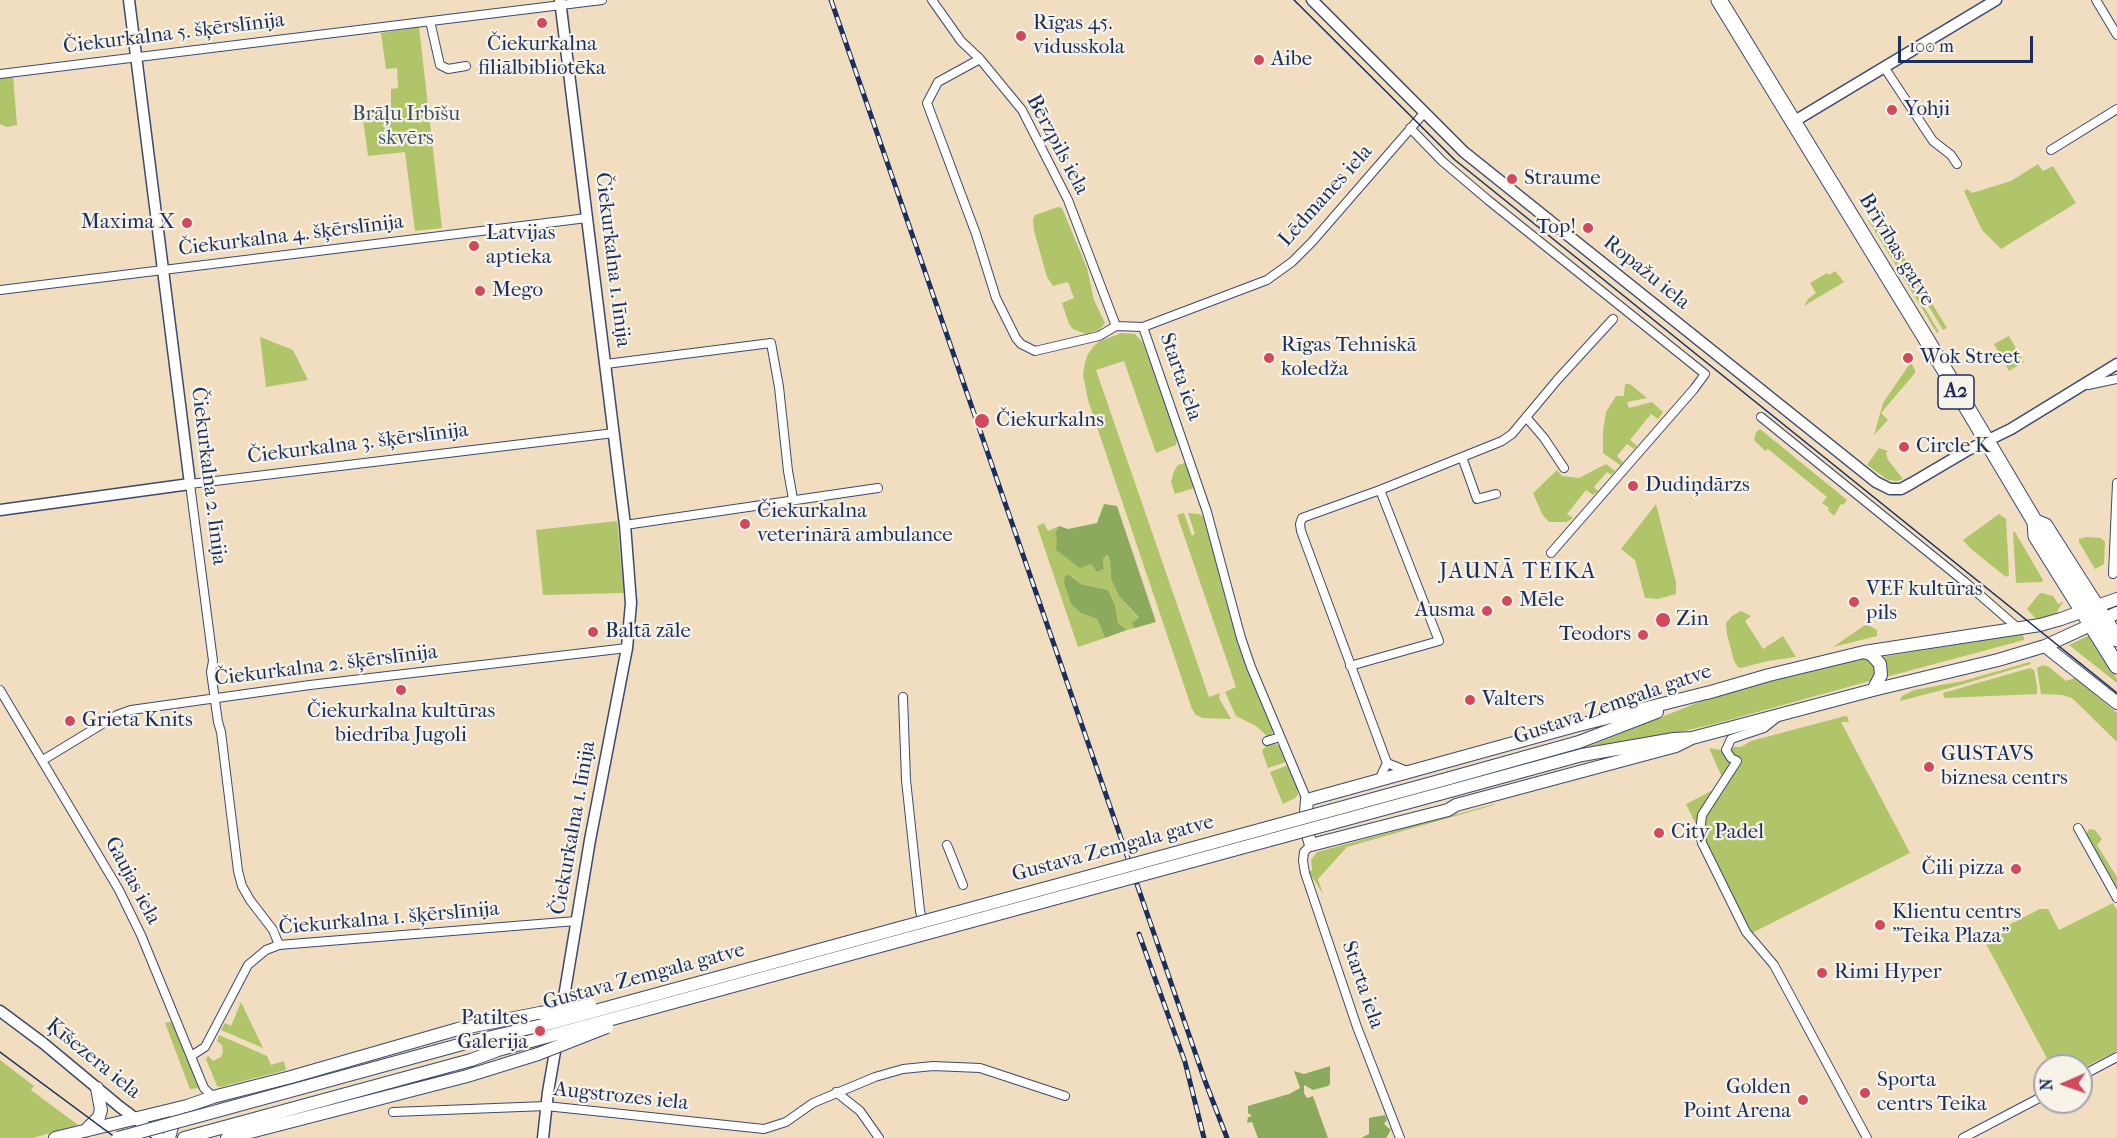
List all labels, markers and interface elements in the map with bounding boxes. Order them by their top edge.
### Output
street label: Čiekurkalna 5. šķērslīnija [62,8,286,60]
place label: Rīgas 45. vidusskola [1033,11,1125,61]
marker: Čiekurkalna filiālbibliotēka [535,16,549,30]
scale bar [1901,24,2036,62]
marker: Rīgas 45. vidusskola [1014,29,1028,43]
place label: Čiekurkalna filiālbibliotēka [478,32,606,82]
text: 100 m [1909,36,1954,57]
place label: Aibe [1271,47,1312,73]
marker: Aibe [1252,53,1266,67]
street label: Bērzpils iela [1020,91,1094,199]
place label: Yohji [1904,97,1950,123]
park label: Brāļu Irbīšu skvērs [352,102,460,152]
marker: Yohji [1885,103,1899,117]
street label: Lēdmanes iela [1274,140,1378,252]
place label: Straume [1524,166,1601,192]
street label: Čiekurkalna 1. līnija [589,171,635,349]
marker: Straume [1505,172,1519,186]
street label: Brīvības gatve [1853,189,1939,311]
place label: Maxima X [81,210,175,236]
street label: Čiekurkalna 4. šķērslīnija [177,210,405,262]
place label: Top! [1536,215,1576,241]
marker: Maxima X [180,216,194,230]
place label: Latvijas aptieka [486,221,555,271]
marker: Top! [1581,221,1595,235]
street label: Ropažu iela [1598,230,1694,316]
marker: Latvijas aptieka [467,239,481,253]
place label: Mego [492,278,543,304]
marker: Mego [473,284,487,298]
street label: Starta iela [1153,330,1207,424]
place label: Rīgas Tehniskā koledža [1281,333,1417,383]
place label: Wok Street [1920,345,2020,371]
marker: Rīgas Tehniskā koledža [1262,351,1276,365]
marker: Wok Street [1901,351,1915,365]
road number: A2 [1938,375,1974,409]
street label: Čiekurkalna 2. līnija [185,385,231,567]
place label: Čiekurkalns [996,408,1104,434]
marker: Čiekurkalns [973,412,991,430]
street label: Čiekurkalna 3. šķērslīnija [246,418,470,470]
place label: Circle K [1916,434,1990,460]
marker: Circle K [1897,440,1911,454]
place label: Dudiņdārzs [1645,473,1750,499]
marker: Dudiņdārzs [1626,479,1640,493]
place label: Čiekurkalna veterinārā ambulance [757,499,953,549]
marker: Čiekurkalna veterinārā ambulance [738,517,752,531]
district label: JAUNĀ TEIKA [1439,560,1597,586]
place label: VEF kultūras pils [1866,577,1982,627]
place label: Mēle [1519,588,1564,614]
marker: Mēle [1500,594,1514,608]
marker: VEF kultūras pils [1847,595,1861,609]
place label: Ausma [1415,598,1475,624]
marker: Ausma [1480,604,1494,618]
place label: Zin [1676,607,1709,633]
marker: Zin [1654,611,1672,629]
place label: Baltā zāle [605,619,691,645]
place label: Teodors [1559,622,1631,648]
marker: Baltā zāle [586,625,600,639]
marker: Teodors [1636,628,1650,642]
street label: Čiekurkalna 2. šķērslīnija [213,640,439,692]
street label: Gustava Zemgala gatve [1511,659,1715,751]
marker: Čiekurkalna kultūras biedrība Jugoli [394,683,408,697]
place label: Valters [1482,687,1544,713]
marker: Valters [1463,693,1477,707]
place label: Čiekurkalna kultūras biedrība Jugoli [307,699,495,749]
place label: Grieta Knits [82,708,193,734]
marker: Grieta Knits [63,714,77,728]
street label: Čiekurkalna 1. līnija [546,739,602,917]
place label: GUSTAVS biznesa centrs [1941,742,2068,792]
marker: GUSTAVS biznesa centrs [1922,760,1936,774]
street label: Gustava Zemgala gatve [1009,810,1217,888]
place label: City Padel [1671,820,1764,846]
marker: City Padel [1652,826,1666,840]
street label: Gaujas iela [98,833,166,929]
place label: Čili pizza [1921,856,2004,882]
marker: Čili pizza [2009,862,2023,876]
street label: Čiekurkalna 1. šķērslīnija [278,897,500,941]
place label: Klientu centrs "Teika Plaza" [1892,900,2021,950]
marker: Klientu centrs "Teika Plaza" [1873,918,1887,932]
street label: Gustava Zemgala gatve [540,938,748,1016]
street label: Starta iela [1335,938,1389,1032]
place label: Rimi Hyper [1834,960,1942,986]
marker: Rimi Hyper [1815,966,1829,980]
place label: Patiltes Galerija [457,1006,528,1056]
street label: Ķīšezera iela [41,1013,145,1105]
marker: Patiltes Galerija [533,1024,547,1038]
north arrow [2033,1054,2093,1114]
place label: Sporta centrs Teika [1877,1068,1987,1118]
place label: Golden Point Arena [1683,1075,1791,1125]
street label: Augstrozes iela [553,1077,689,1117]
text: N [2037,1078,2056,1091]
marker: Sporta centrs Teika [1858,1086,1872,1100]
marker: Golden Point Arena [1796,1093,1810,1107]

